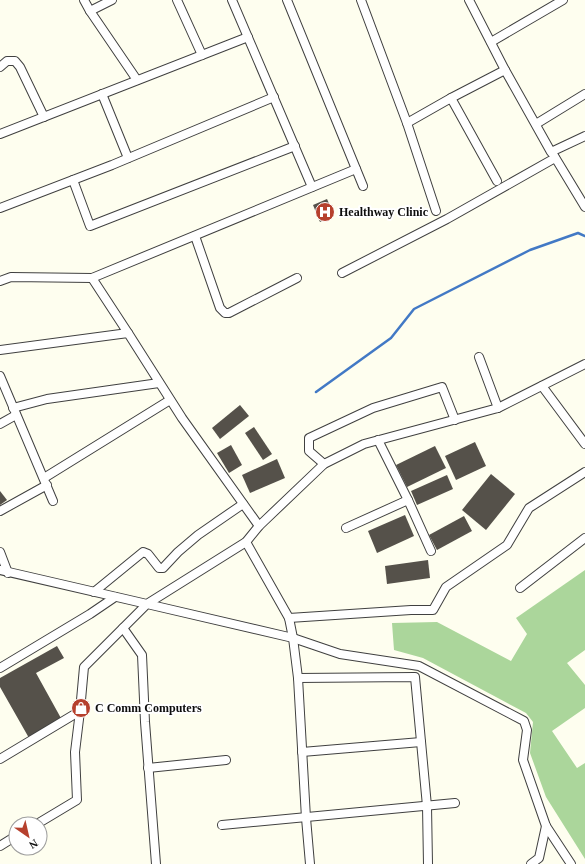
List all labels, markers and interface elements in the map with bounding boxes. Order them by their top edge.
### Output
hospital icon: Healthway Clinic [314,201,336,223]
place label: Healthway Clinic [339,205,429,219]
shop icon: C Comm Computers [70,697,92,719]
place label: C Comm Computers [95,701,202,715]
north arrow [8,816,48,856]
text: N [27,837,40,852]

